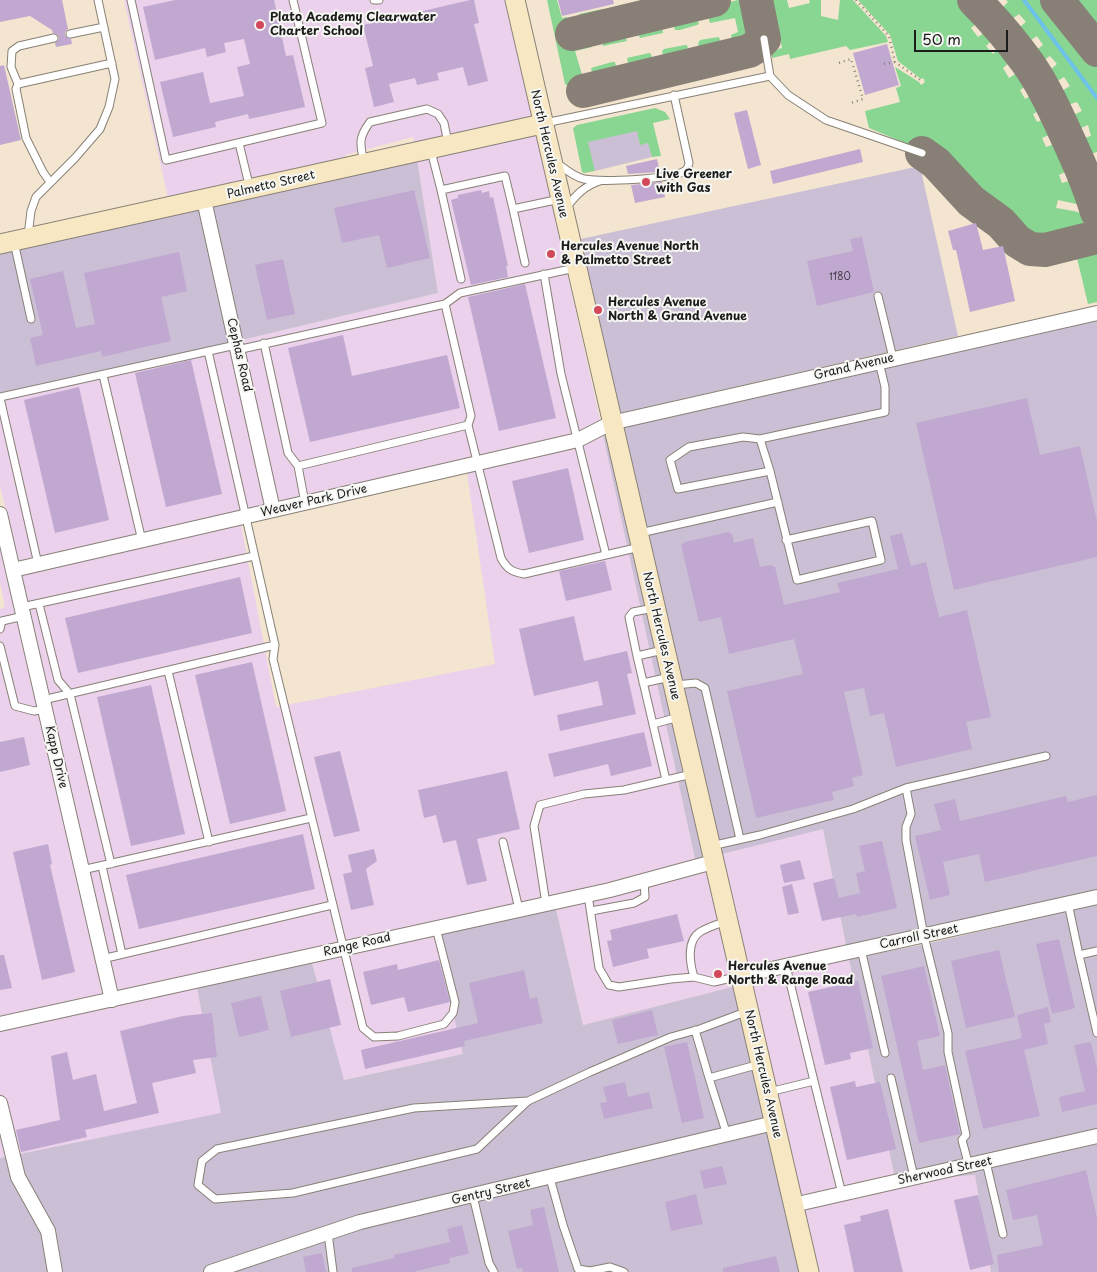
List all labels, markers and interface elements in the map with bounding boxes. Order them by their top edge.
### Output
place label: Plato Academy Clearwater Charter School [270,11,436,39]
marker: Plato Academy Clearwater Charter School [254,19,266,31]
scale bar [917,20,1011,52]
text: 50 m [922,27,961,50]
street label: North Hercules Avenue [527,88,571,220]
street label: Palmetto Street [226,168,316,202]
place label: Live Greener with Gas [656,168,732,196]
marker: Live Greener with Gas [640,176,652,188]
place label: Hercules Avenue North & Palmetto Street [561,240,699,268]
marker: Hercules Avenue North & Palmetto Street [545,248,557,260]
house number: 1180 [829,271,851,283]
place label: Hercules Avenue North & Grand Avenue [608,296,747,324]
marker: Hercules Avenue North & Grand Avenue [592,304,604,316]
street label: Cephas Road [224,317,254,393]
street label: Grand Avenue [813,351,895,383]
street label: Weaver Park Drive [259,482,369,520]
street label: North Hercules Avenue [639,570,683,702]
street label: Kapp Drive [42,724,70,790]
street label: Carroll Street [878,922,960,952]
street label: Range Road [322,930,392,960]
place label: Hercules Avenue North & Range Road [728,960,853,988]
marker: Hercules Avenue North & Range Road [712,968,724,980]
street label: North Hercules Avenue [741,1008,785,1140]
street label: Sherwood Street [897,1154,993,1188]
street label: Gentry Street [450,1176,532,1208]

